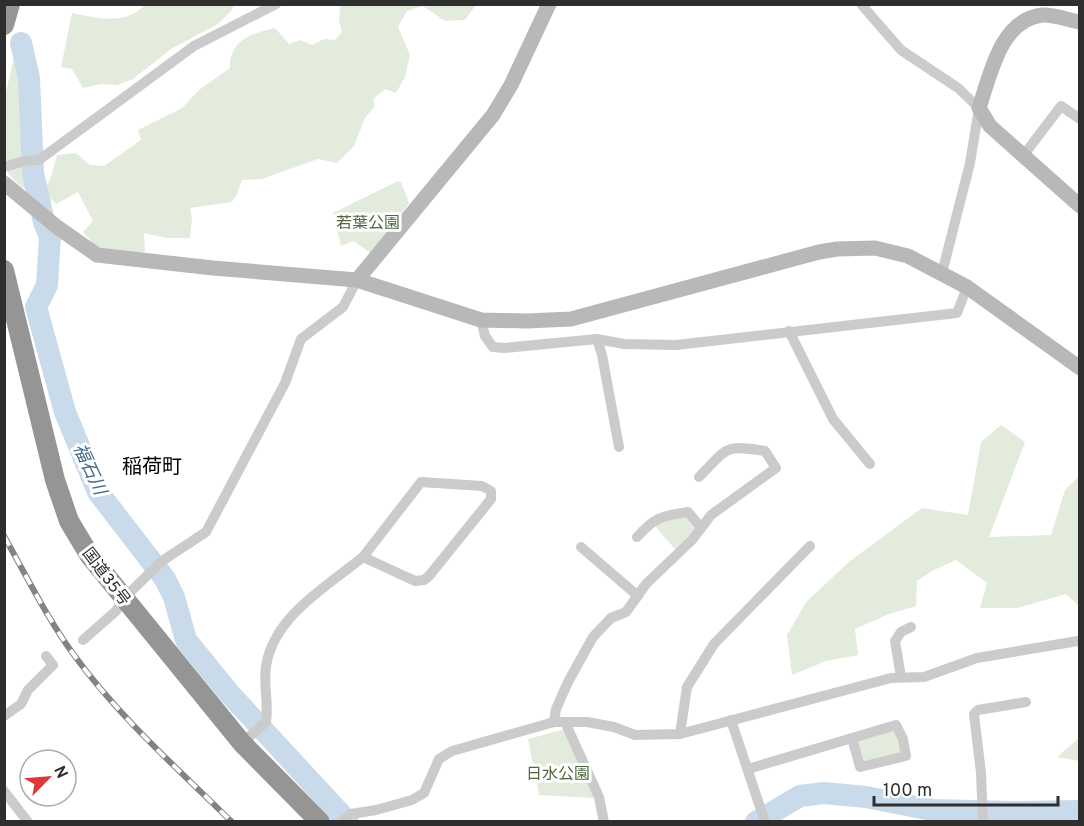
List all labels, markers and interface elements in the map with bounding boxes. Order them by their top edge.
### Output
park label: 若葉公園 [336,214,400,234]
water label: 福石川 [67,440,111,501]
district label: 稲荷町 [122,455,182,481]
street label: 国道35号 [77,544,134,610]
north arrow [18,748,78,808]
text: N [48,763,71,782]
park label: 日水公園 [526,765,590,785]
scale bar [874,769,1058,807]
text: 100 m [883,780,932,803]

